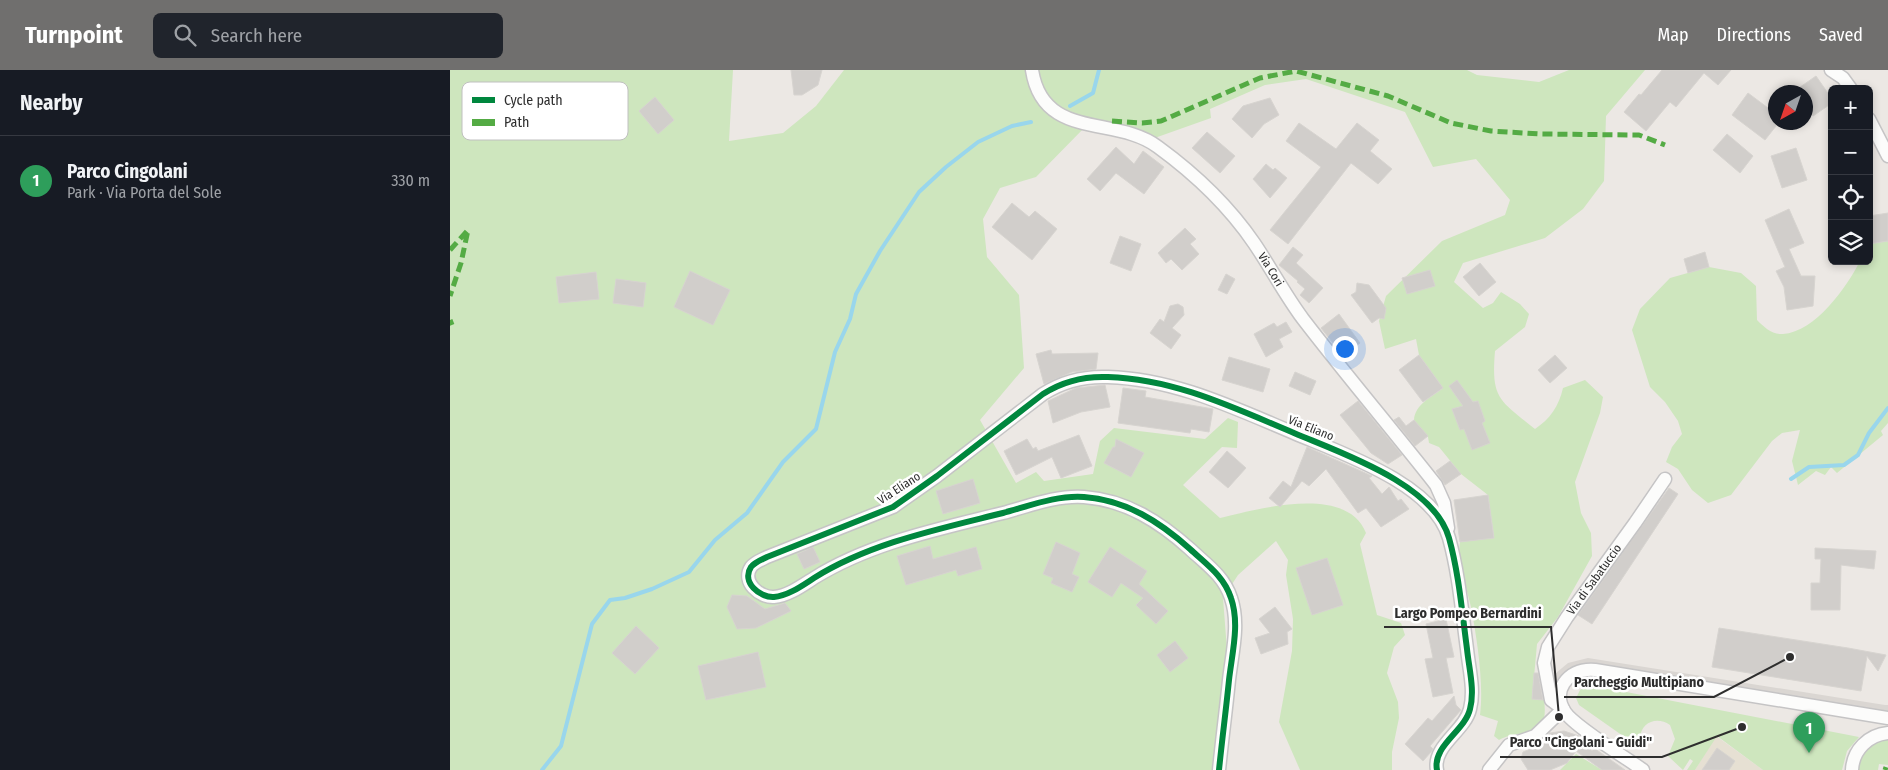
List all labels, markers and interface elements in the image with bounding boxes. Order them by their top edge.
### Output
search box [153,13,503,58]
text: Turnpoint [25,21,123,49]
icon: search [171,21,199,49]
text: Search here [211,24,302,47]
text: Map [1657,24,1689,46]
text: Directions [1717,24,1791,46]
text: Saved [1819,24,1863,46]
legend [462,82,628,140]
north arrow [1768,85,1813,130]
map controls [1828,85,1873,265]
button: + [1828,85,1873,130]
text: Nearby [20,90,82,116]
text: Cycle path [504,92,563,109]
text: Path [504,114,529,131]
button: − [1828,130,1873,175]
text: Parco Cingolani [67,160,188,183]
text: 1 [33,171,39,190]
text: 330 m [391,171,430,190]
button: locate [1828,175,1873,220]
text: Park · Via Porta del Sole [67,183,222,202]
button: layers [1828,220,1873,265]
street label: Via Cori [1255,250,1286,289]
your location [1332,336,1358,362]
street label: Via Eliano [1286,413,1336,443]
street label: Via Eliano [875,469,923,507]
street label: Via di Sabatuccio [1564,541,1624,618]
callout: Largo Pompeo Bernardini [1384,598,1551,627]
text: Largo Pompeo Bernardini [1394,605,1542,622]
callout: Parcheggio Multipiano [1564,668,1714,697]
text: Parcheggio Multipiano [1574,674,1704,691]
pin: 1 [1793,712,1825,753]
callout: Parco "Cingolani - Guidi" [1500,728,1662,757]
text: Parco "Cingolani - Guidi" [1510,734,1652,751]

